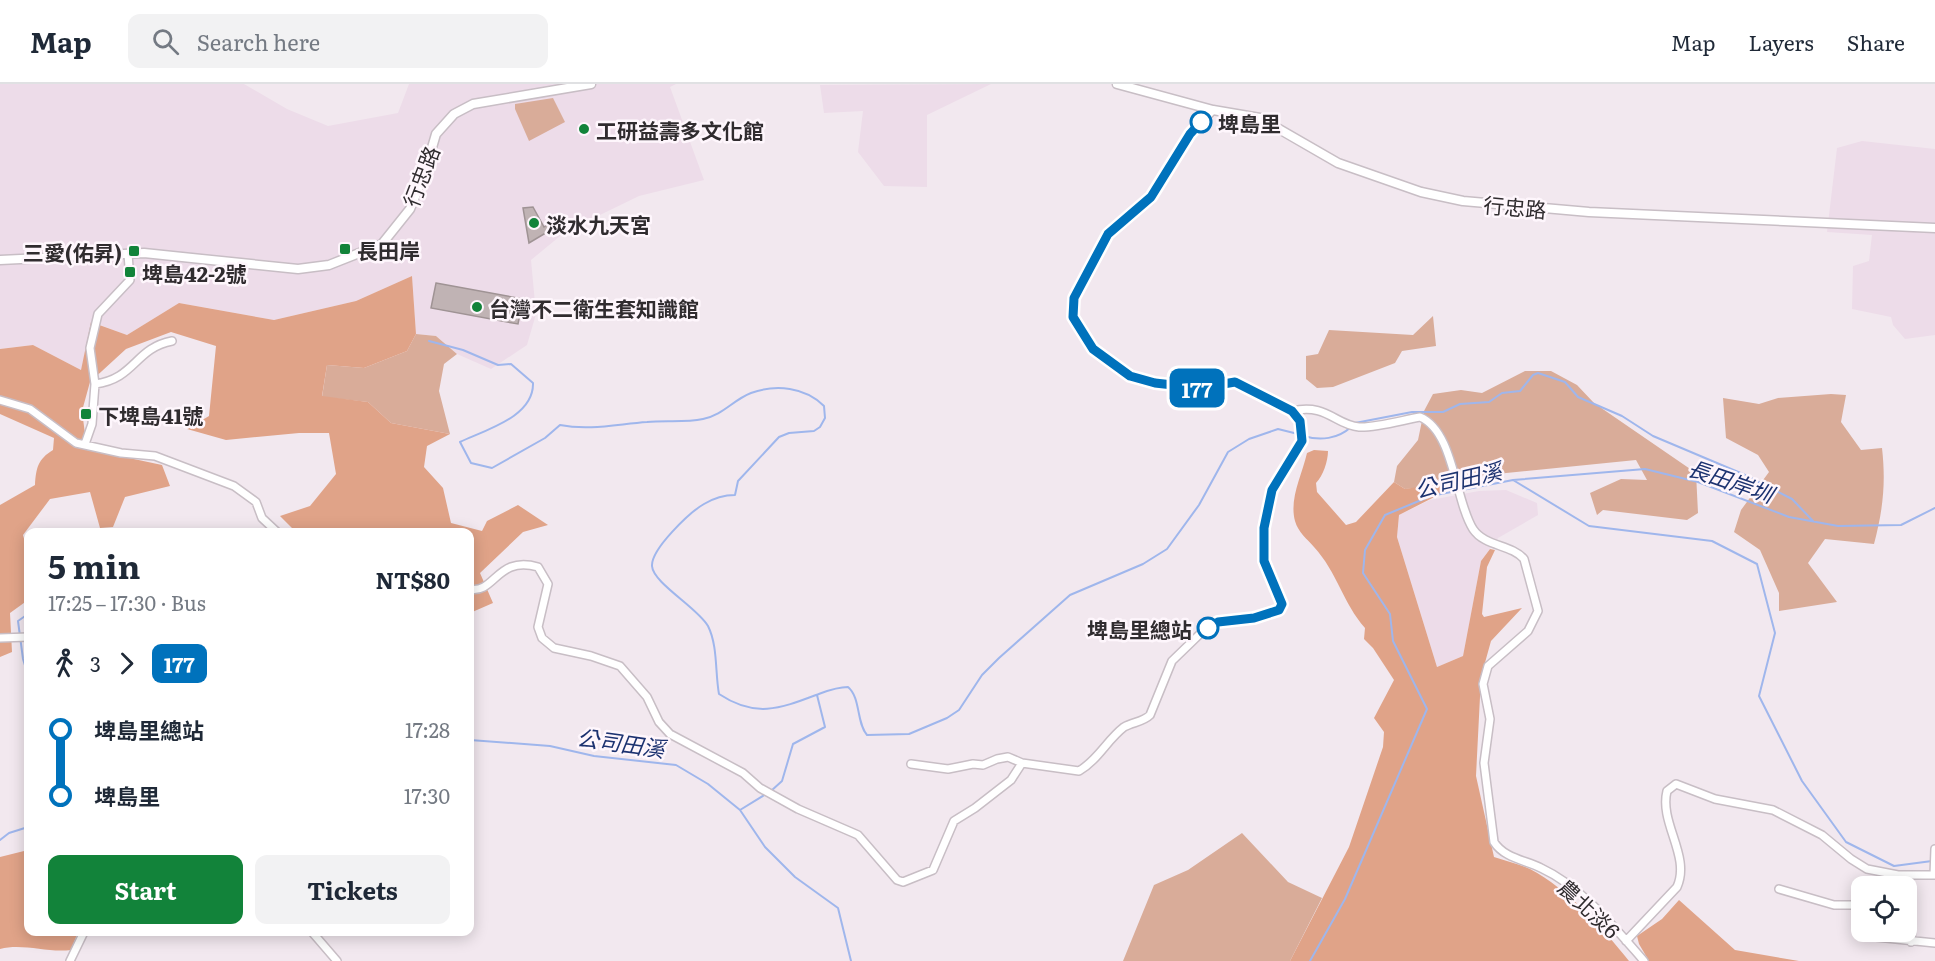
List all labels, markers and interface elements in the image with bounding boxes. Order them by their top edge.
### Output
search box [128,14,548,68]
text: Map [30,20,92,62]
icon: search [149,25,182,58]
text: Search here [197,25,320,58]
text: Map [1671,26,1716,57]
text: Layers [1749,26,1814,57]
text: Share [1847,26,1905,57]
place label: 埤島里 [1218,107,1281,138]
marker: 埤島里 [1190,111,1212,133]
place label: 工研益壽多文化館 [596,114,764,145]
marker: 工研益壽多文化館 [577,122,591,136]
street label: 行忠路 [394,141,446,211]
street label: 行忠路 [1482,188,1548,224]
place label: 淡水九天宮 [546,208,651,239]
marker: 淡水九天宮 [527,216,541,230]
place label: 長田岸 [357,234,420,265]
place label: 三愛(佑昇) [23,236,122,267]
marker: 長田岸 [338,242,352,256]
marker: 三愛(佑昇) [127,244,141,258]
place label: 埤島42-2號 [142,257,246,288]
marker: 埤島42-2號 [123,265,137,279]
place label: 台灣不二衛生套知識館 [489,292,699,323]
marker: 台灣不二衛生套知識館 [470,300,484,314]
line badge: 177 [1162,368,1232,408]
text: 177 [1182,373,1212,404]
place label: 下埤島41號 [98,399,203,430]
marker: 下埤島41號 [79,407,93,421]
water label: 長田岸圳 [1684,450,1781,511]
water label: 公司田溪 [1411,452,1507,505]
text: 5 min [48,540,140,589]
text: NT$80 [376,563,450,596]
text: 17:25 – 17:30 · Bus [48,587,206,617]
place label: 埤島里總站 [1087,613,1192,644]
marker: 埤島里總站 [1197,617,1219,639]
icon: walk [48,647,81,680]
icon: forward [110,647,143,680]
text: 3 [90,648,101,678]
text: 177 [164,648,195,679]
text: 埤島里總站 [94,713,204,746]
text: 17:28 [405,714,450,744]
water label: 公司田溪 [575,720,670,765]
text: 埤島里 [94,779,160,812]
text: 17:30 [404,780,450,810]
button: Start [48,855,243,924]
button: Tickets [255,855,450,924]
street label: 農北淡6 [1552,871,1628,945]
map controls [1851,876,1917,942]
button: locate [1851,876,1917,942]

